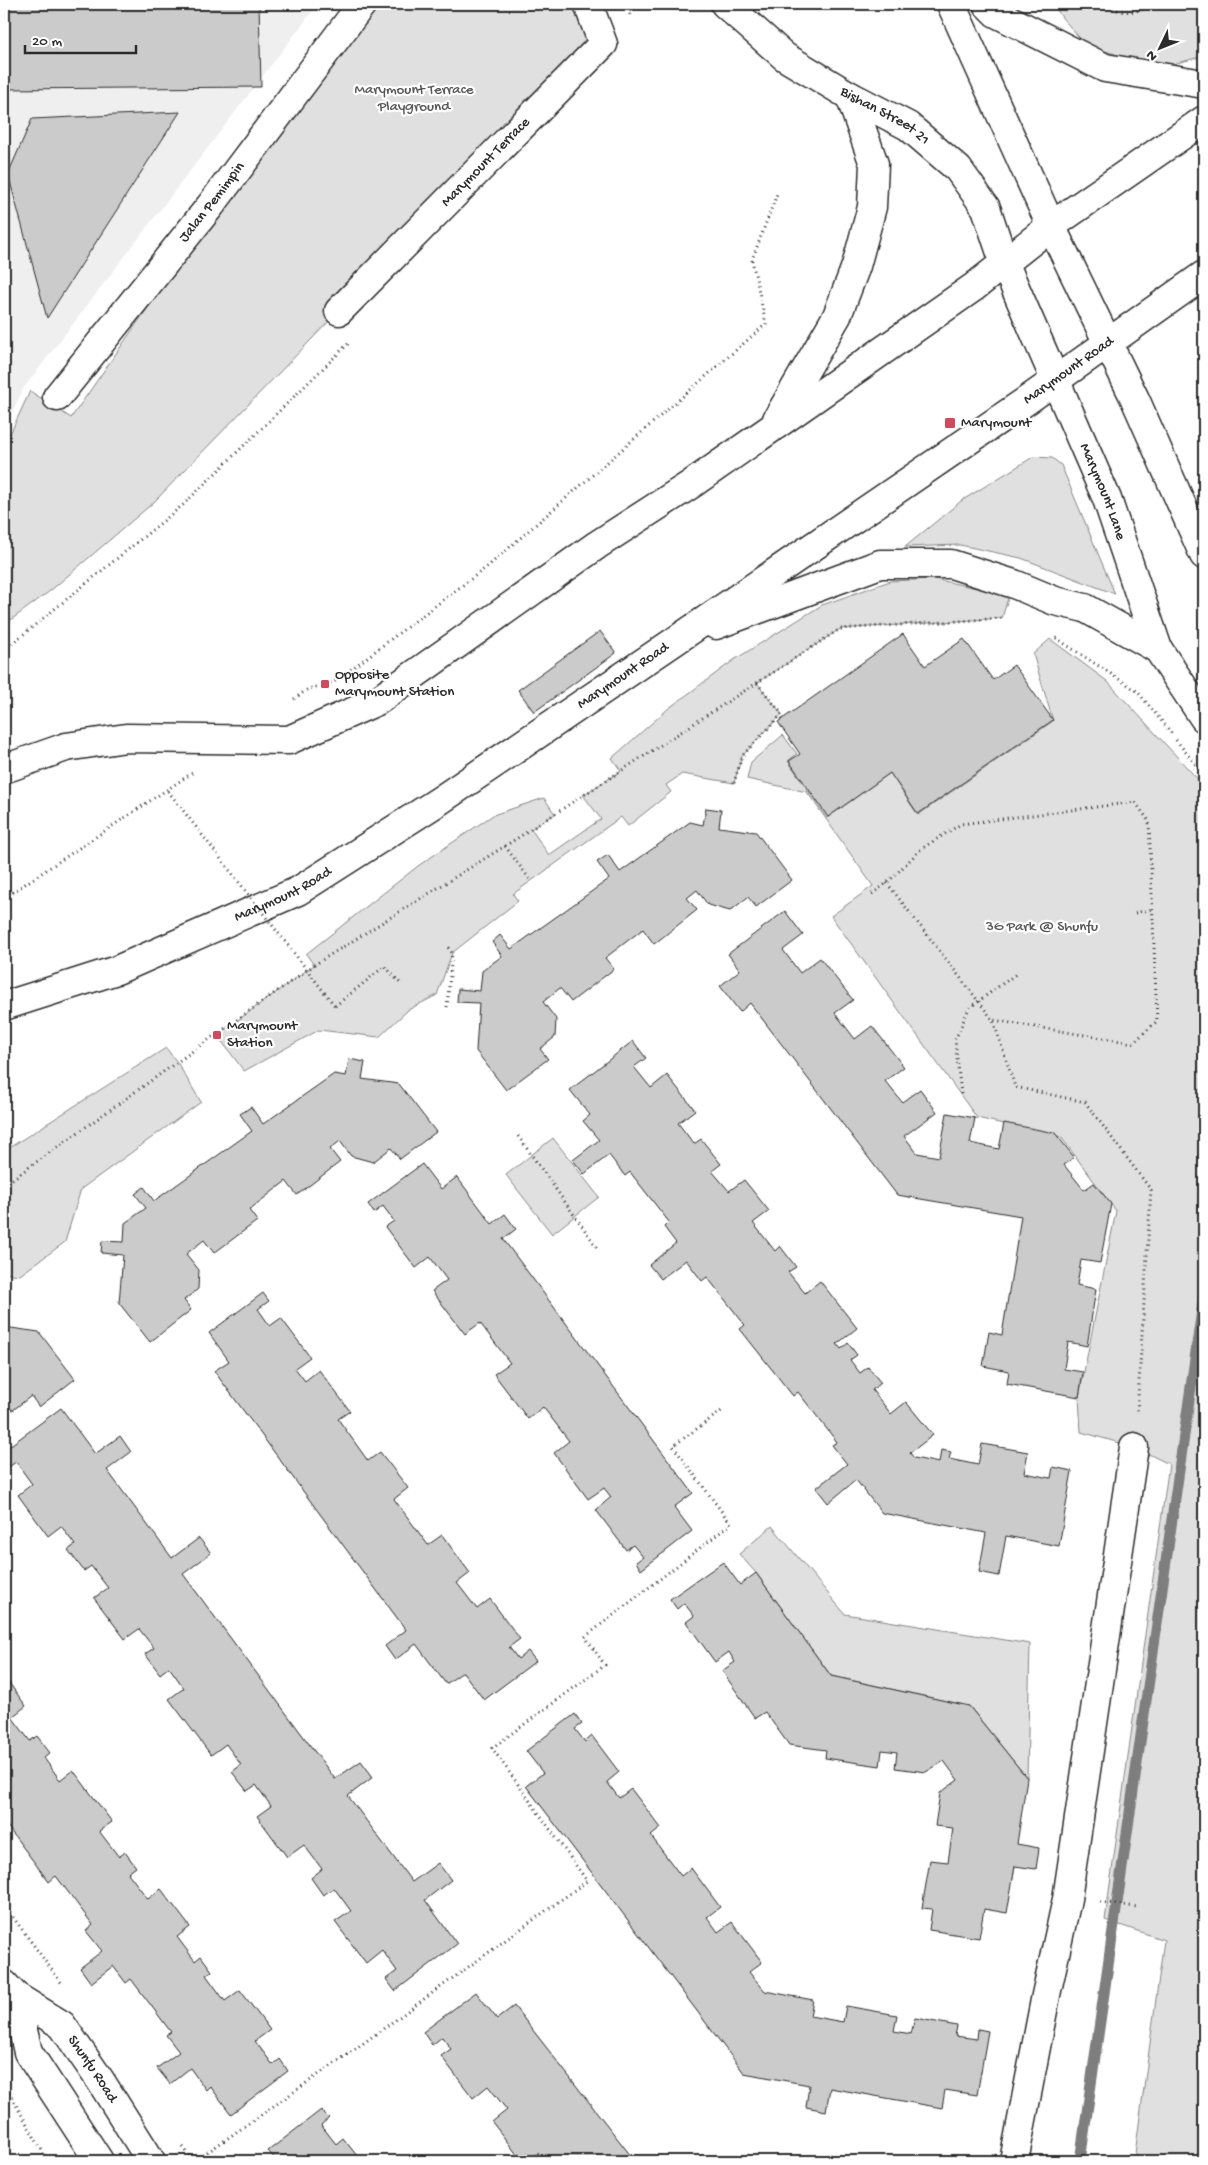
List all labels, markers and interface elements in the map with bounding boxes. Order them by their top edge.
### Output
scale bar [25,22,136,54]
north arrow [1136,22,1186,72]
text: 20 m [32,33,62,51]
text: N [1143,46,1162,64]
park label: Marymount Terrace Playground [354,81,474,116]
street label: Bishan Street 21 [836,83,933,149]
street label: Marymount Terrace [438,114,534,211]
street label: Jalan Pemimpin [175,159,249,246]
street label: Marymount Road [1020,332,1118,409]
place label: Marymount [961,414,1033,432]
marker: Marymount [943,416,957,430]
street label: Marymount Lane [1075,441,1129,543]
street label: Marymount Road [574,638,673,713]
place label: Opposite Marymount Station [335,666,454,701]
marker: Opposite Marymount Station [319,678,331,690]
street label: Marymount Road [232,862,336,927]
park label: 3G Park @ Shunfu [985,918,1098,936]
place label: Marymount Station [227,1017,299,1052]
marker: Marymount Station [211,1029,223,1041]
street label: Shunfu Road [63,2032,122,2107]

